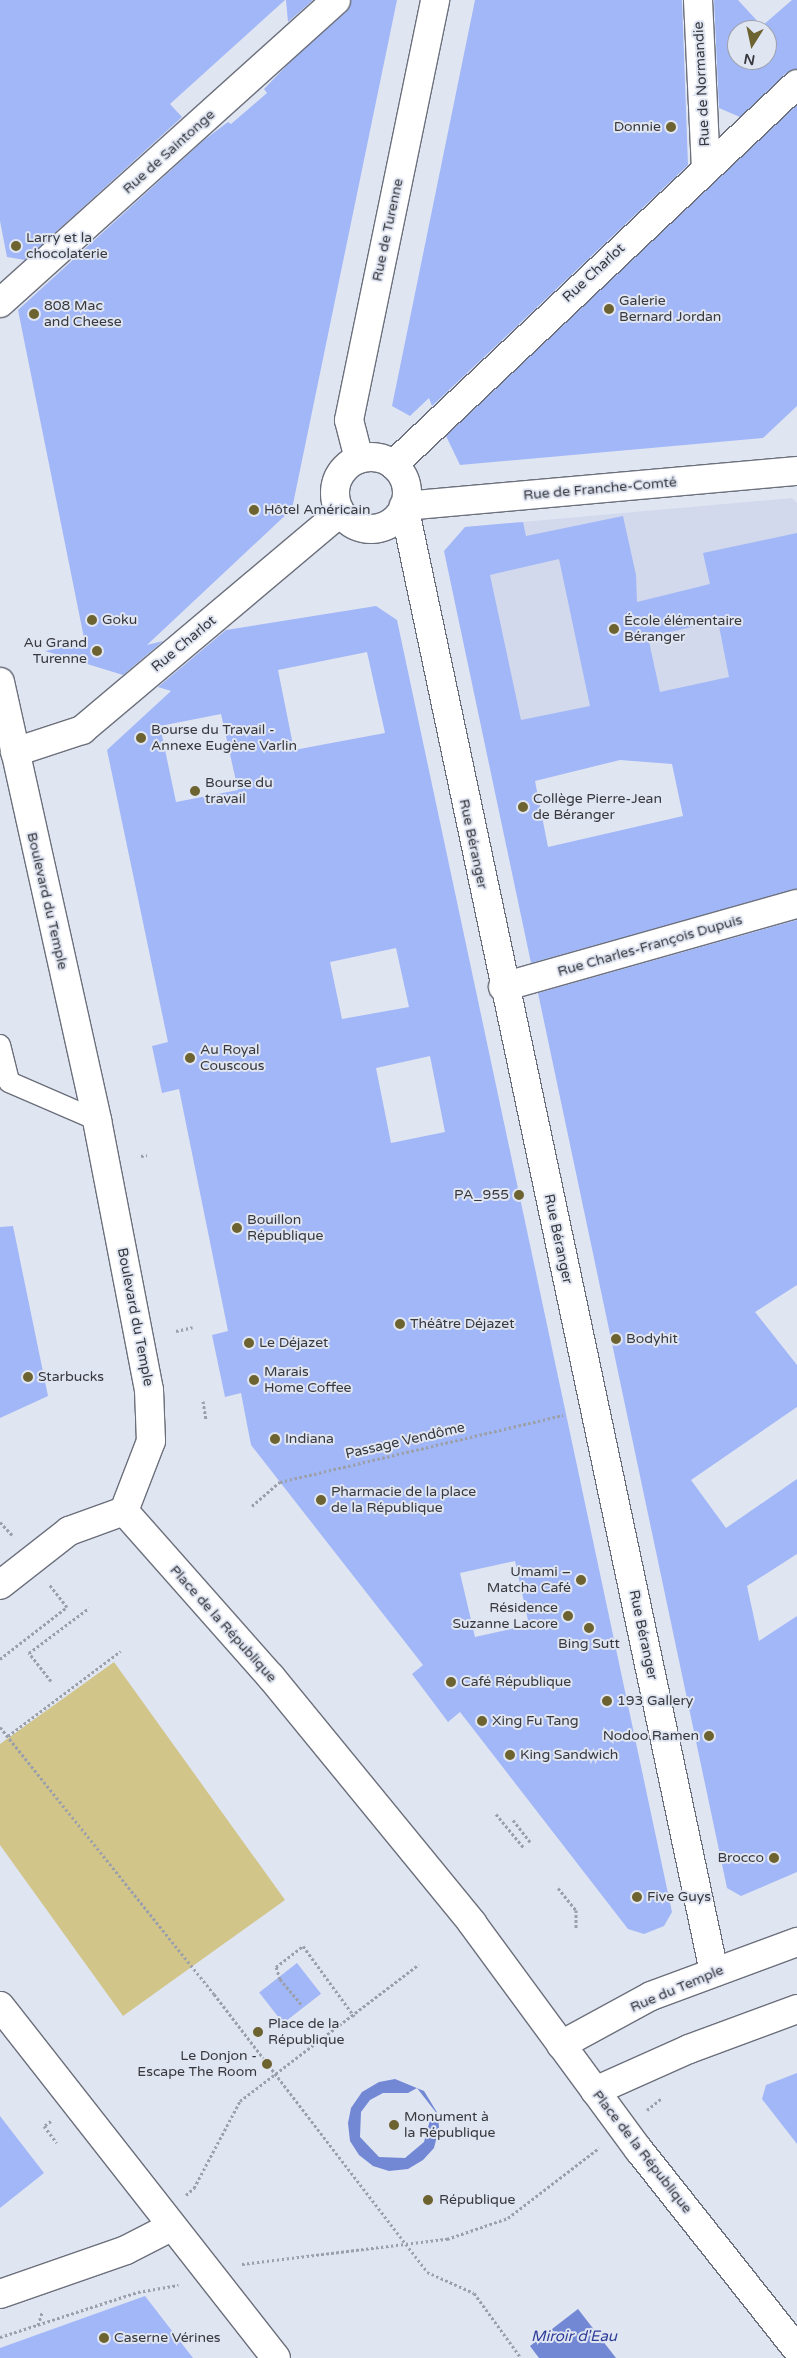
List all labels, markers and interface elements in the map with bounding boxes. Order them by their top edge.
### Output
north arrow [727,20,777,70]
street label: Rue de Normandie [690,21,714,147]
text: N [742,50,756,69]
street label: Rue de Saintonge [120,106,218,198]
place label: Donnie [614,119,661,135]
marker: Donnie [665,121,677,133]
street label: Rue de Turenne [369,177,407,283]
place label: Larry et la chocolaterie [26,230,108,262]
marker: Larry et la chocolaterie [10,240,22,252]
street label: Rue Charlot [559,240,629,306]
place label: Galerie Bernard Jordan [619,293,721,326]
place label: 808 Mac and Cheese [44,298,122,331]
marker: Galerie Bernard Jordan [603,303,615,315]
marker: 808 Mac and Cheese [28,308,40,320]
street label: Rue de Franche-Comté [523,474,677,504]
place label: Hôtel Américain [264,502,370,518]
marker: Hôtel Américain [248,504,260,516]
place label: Goku [102,612,137,628]
street label: Rue Charlot [148,612,220,676]
place label: École élémentaire Béranger [624,613,742,646]
marker: Goku [86,614,98,626]
marker: École élémentaire Béranger [608,623,620,635]
place label: Au Grand Turenne [23,635,87,668]
marker: Au Grand Turenne [91,645,103,657]
place label: Bourse du Travail - Annexe Eugène Varlin [151,722,297,754]
marker: Bourse du Travail - Annexe Eugène Varlin [135,732,147,744]
place label: Bourse du travail [205,775,273,808]
marker: Bourse du travail [189,785,201,797]
place label: Collège Pierre-Jean de Béranger [533,791,662,824]
street label: Rue Béranger [455,798,491,890]
marker: Collège Pierre-Jean de Béranger [517,801,529,813]
street label: Boulevard du Temple [23,831,71,971]
street label: Rue Charles-François Dupuis [556,912,744,980]
place label: Au Royal Couscous [200,1042,264,1074]
marker: Au Royal Couscous [184,1052,196,1064]
place label: PA_955 [454,1187,509,1203]
marker: PA_955 [513,1189,525,1201]
street label: Rue Béranger [540,1193,576,1285]
place label: Bouillon République [247,1212,323,1244]
marker: Bouillon République [231,1222,243,1234]
street label: Boulevard du Temple [113,1246,157,1388]
place label: Théâtre Déjazet [410,1316,514,1332]
marker: Théâtre Déjazet [394,1318,406,1330]
place label: Bodyhit [626,1331,678,1347]
marker: Bodyhit [610,1333,622,1345]
place label: Le Déjazet [259,1335,328,1351]
marker: Le Déjazet [243,1337,255,1349]
place label: Marais Home Coffee [264,1364,352,1396]
place label: Starbucks [38,1369,104,1385]
marker: Starbucks [22,1371,34,1383]
marker: Marais Home Coffee [248,1374,260,1386]
street label: Passage Vendôme [344,1419,466,1463]
place label: Indiana [285,1431,334,1447]
marker: Indiana [269,1433,281,1445]
place label: Pharmacie de la place de la République [331,1484,476,1516]
marker: Pharmacie de la place de la République [315,1494,327,1506]
street label: Place de la République [166,1562,280,1686]
place label: Umami – Matcha Café [487,1564,571,1596]
marker: Umami – Matcha Café [575,1574,587,1586]
street label: Rue Béranger [625,1589,661,1681]
place label: Résidence Suzanne Lacore [453,1600,558,1632]
marker: Résidence Suzanne Lacore [562,1610,574,1622]
marker: Bing Sutt [583,1622,595,1634]
place label: Bing Sutt [558,1636,620,1652]
place label: Café République [461,1674,571,1690]
marker: Café République [445,1676,457,1688]
place label: 193 Gallery [617,1693,693,1709]
marker: 193 Gallery [601,1695,613,1707]
place label: Xing Fu Tang [492,1713,579,1729]
marker: Xing Fu Tang [476,1715,488,1727]
place label: Nodoo Ramen [603,1728,699,1744]
marker: Nodoo Ramen [703,1730,715,1742]
place label: King Sandwich [520,1747,618,1763]
marker: King Sandwich [504,1749,516,1761]
place label: Brocco [717,1850,764,1866]
marker: Brocco [768,1852,780,1864]
place label: Five Guys [647,1889,711,1905]
marker: Five Guys [631,1891,643,1903]
street label: Rue du Temple [628,1962,726,2016]
place label: Place de la République [268,2016,344,2048]
marker: Place de la République [252,2026,264,2038]
place label: Le Donjon - Escape The Room [137,2048,257,2080]
marker: Le Donjon - Escape The Room [261,2058,273,2070]
street label: Place de la République [589,2087,695,2217]
place label: Monument à la République [404,2109,495,2142]
marker: Monument à la République [388,2119,400,2131]
place label: République [439,2192,515,2208]
marker: République [421,2193,435,2207]
water label: Miroir d'Eau [531,2328,617,2346]
place label: Caserne Vérines [114,2330,221,2346]
marker: Caserne Vérines [98,2332,110,2344]

